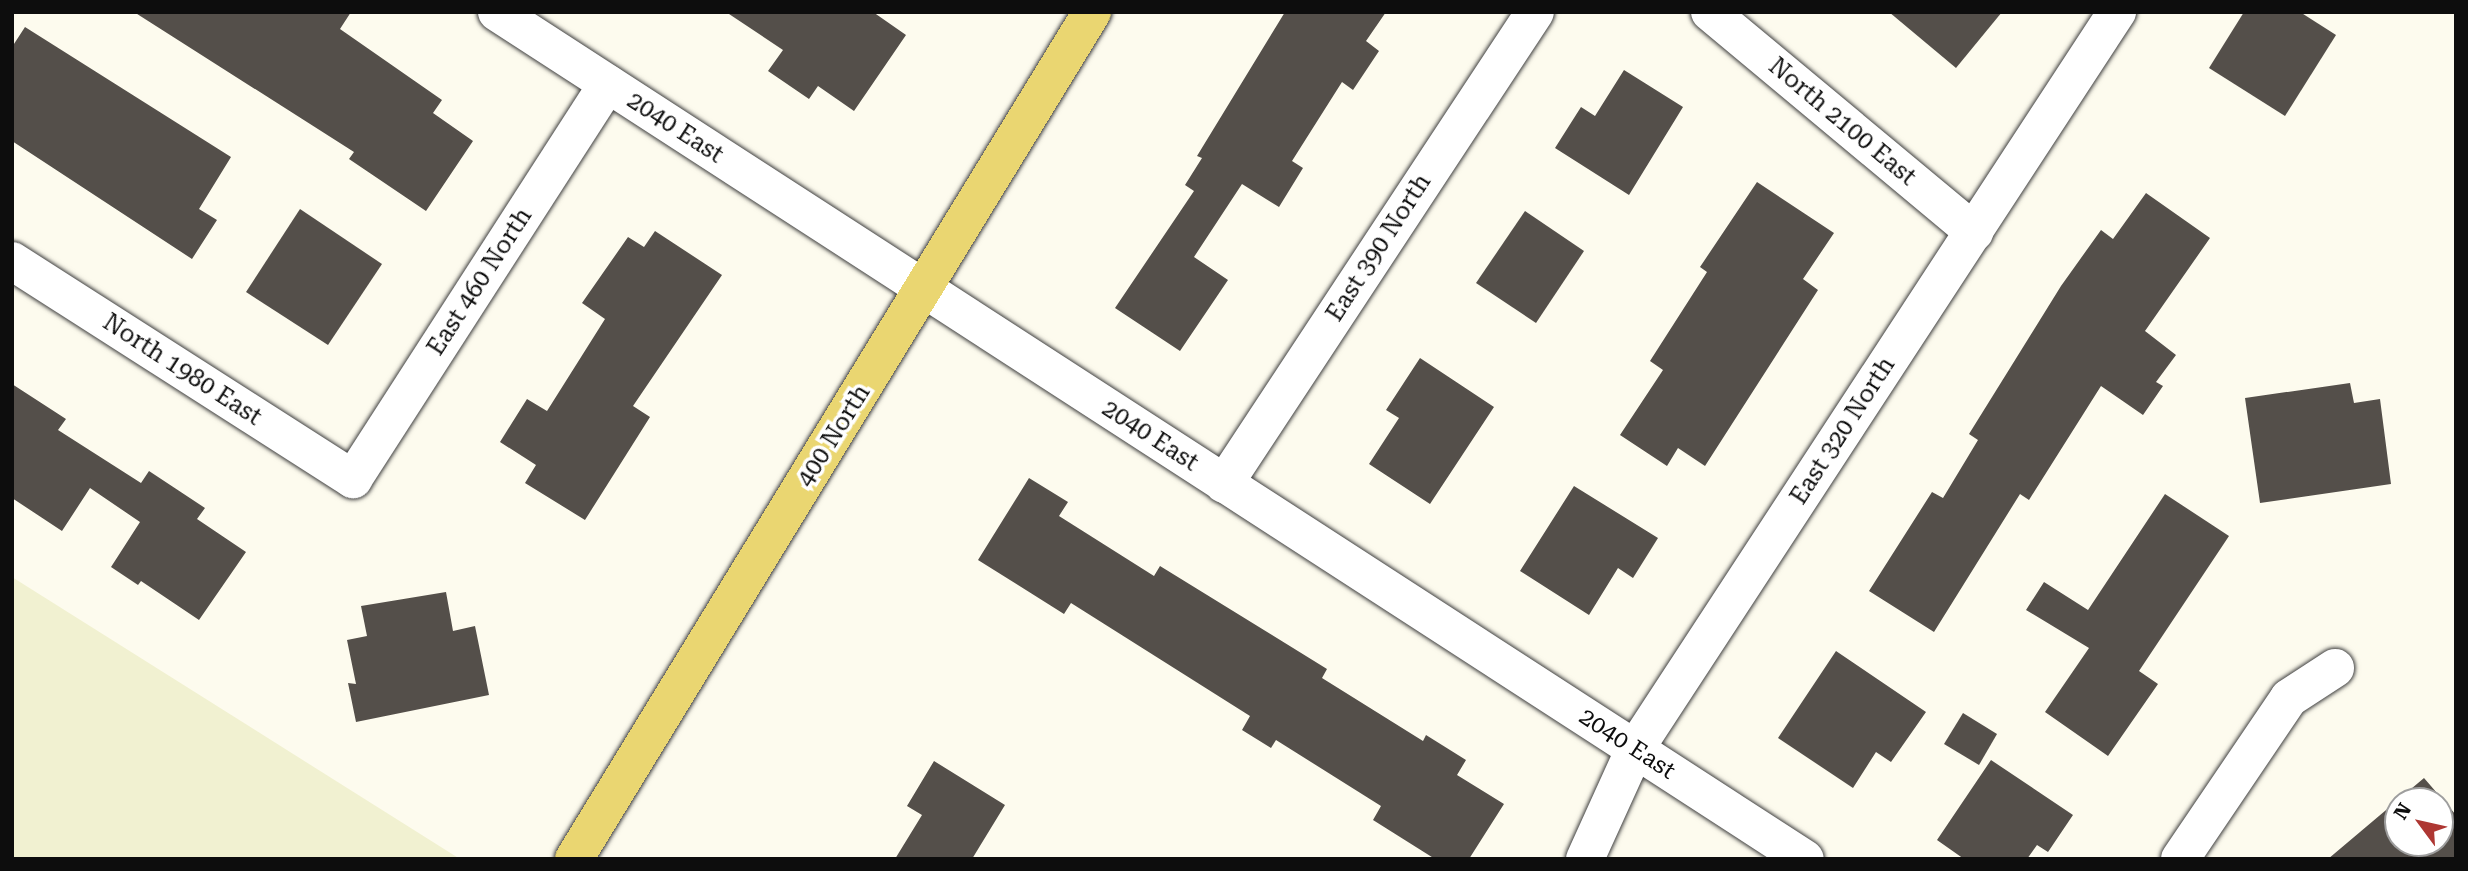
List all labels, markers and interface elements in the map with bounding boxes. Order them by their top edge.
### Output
street label: North 2100 East [1763,52,1921,192]
street label: 2040 East [622,86,728,170]
street label: East 390 North [1321,169,1437,327]
street label: East 460 North [422,203,538,361]
street label: North 1980 East [97,308,267,432]
street label: East 320 North [1785,352,1901,510]
street label: 400 North [791,380,877,492]
street label: 2040 East [1097,394,1203,478]
street label: 2040 East [1574,702,1680,786]
north arrow [2384,787,2454,857]
text: N [2389,799,2416,824]

